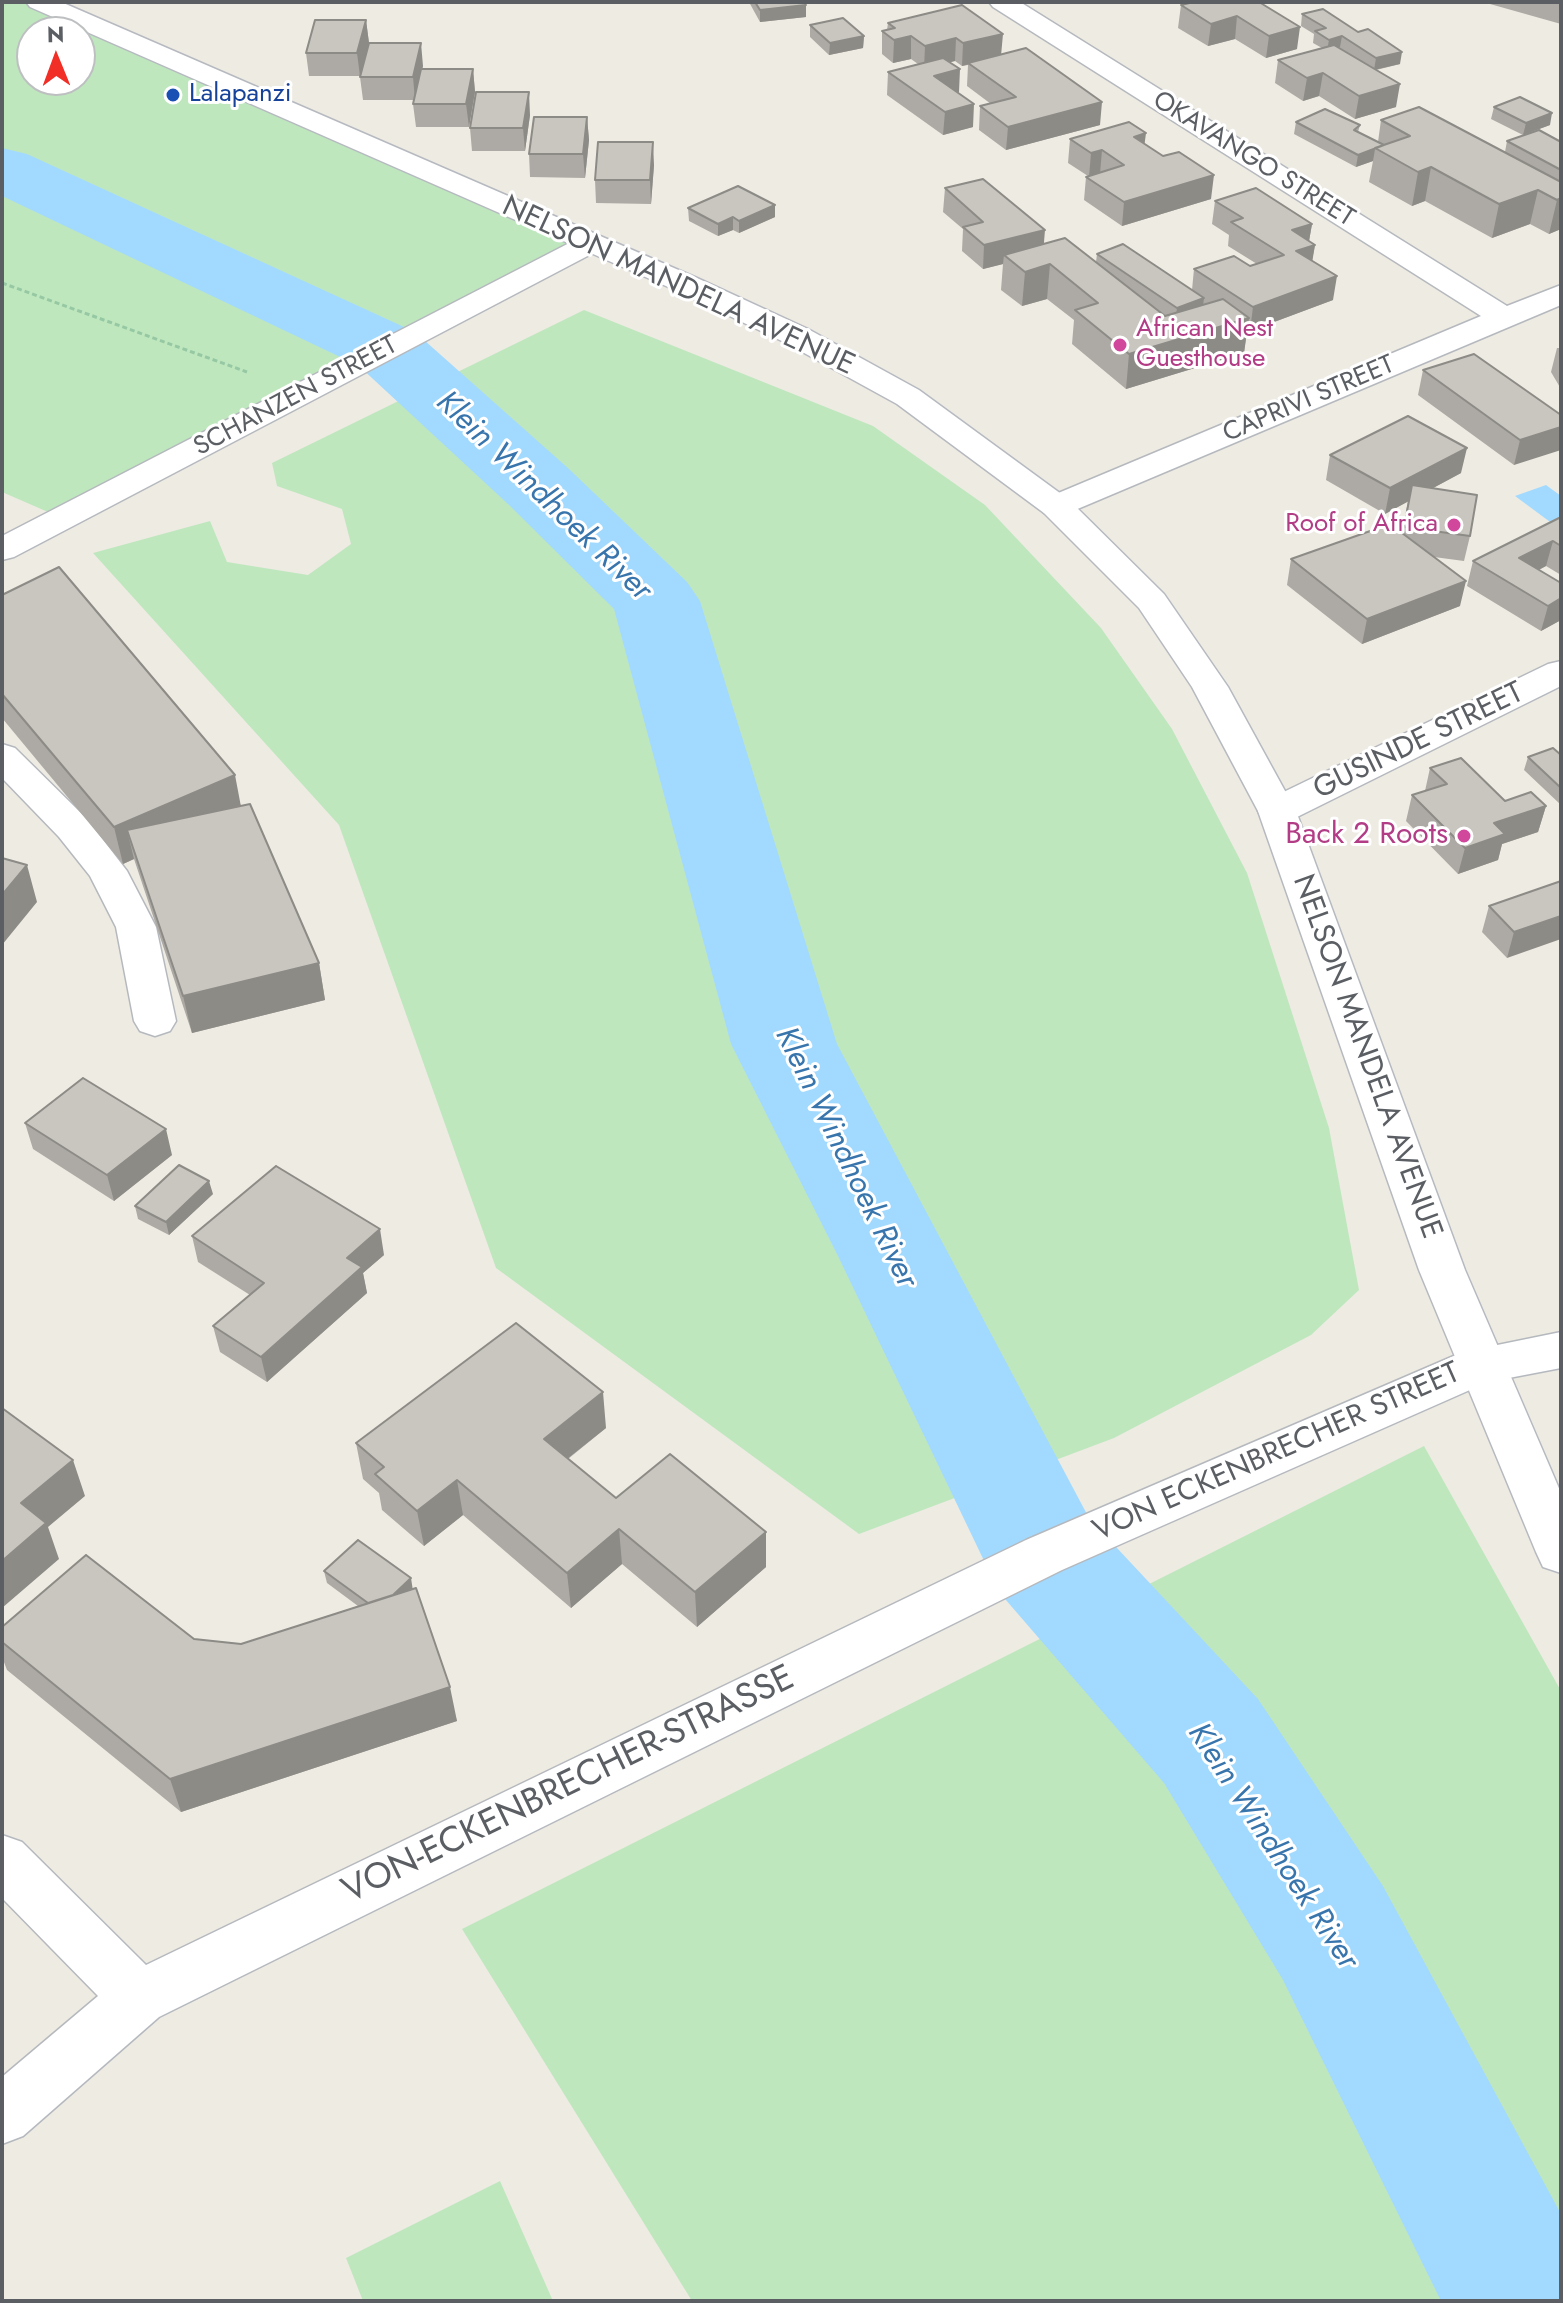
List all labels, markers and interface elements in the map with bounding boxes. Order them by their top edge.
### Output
north arrow [16,16,96,96]
text: N [47,18,65,50]
place label: Lalapanzi [189,79,291,111]
street label: OKAVANGO STREET [1146,85,1360,235]
marker: Lalapanzi [164,86,182,104]
street label: NELSON MANDELA AVENUE [496,189,860,385]
place label: African Nest Guesthouse [1136,314,1273,376]
street label: SCHANZEN STREET [189,330,403,464]
marker: African Nest Guesthouse [1111,336,1129,354]
street label: CAPRIVI STREET [1219,350,1399,450]
water label: Klein Windhoek River [427,384,659,610]
place label: Roof of Africa [1285,509,1438,541]
marker: Roof of Africa [1445,516,1463,534]
street label: GUSINDE STREET [1308,676,1530,808]
place label: Back 2 Roots [1285,818,1448,854]
marker: Back 2 Roots [1455,827,1473,845]
street label: NELSON MANDELA AVENUE [1283,870,1449,1244]
water label: Klein Windhoek River [765,1021,925,1295]
street label: VON ECKENBRECHER STREET [1088,1356,1466,1550]
street label: VON-ECKENBRECHER-STRASSE [336,1658,802,1914]
water label: Klein Windhoek River [1178,1717,1366,1977]

